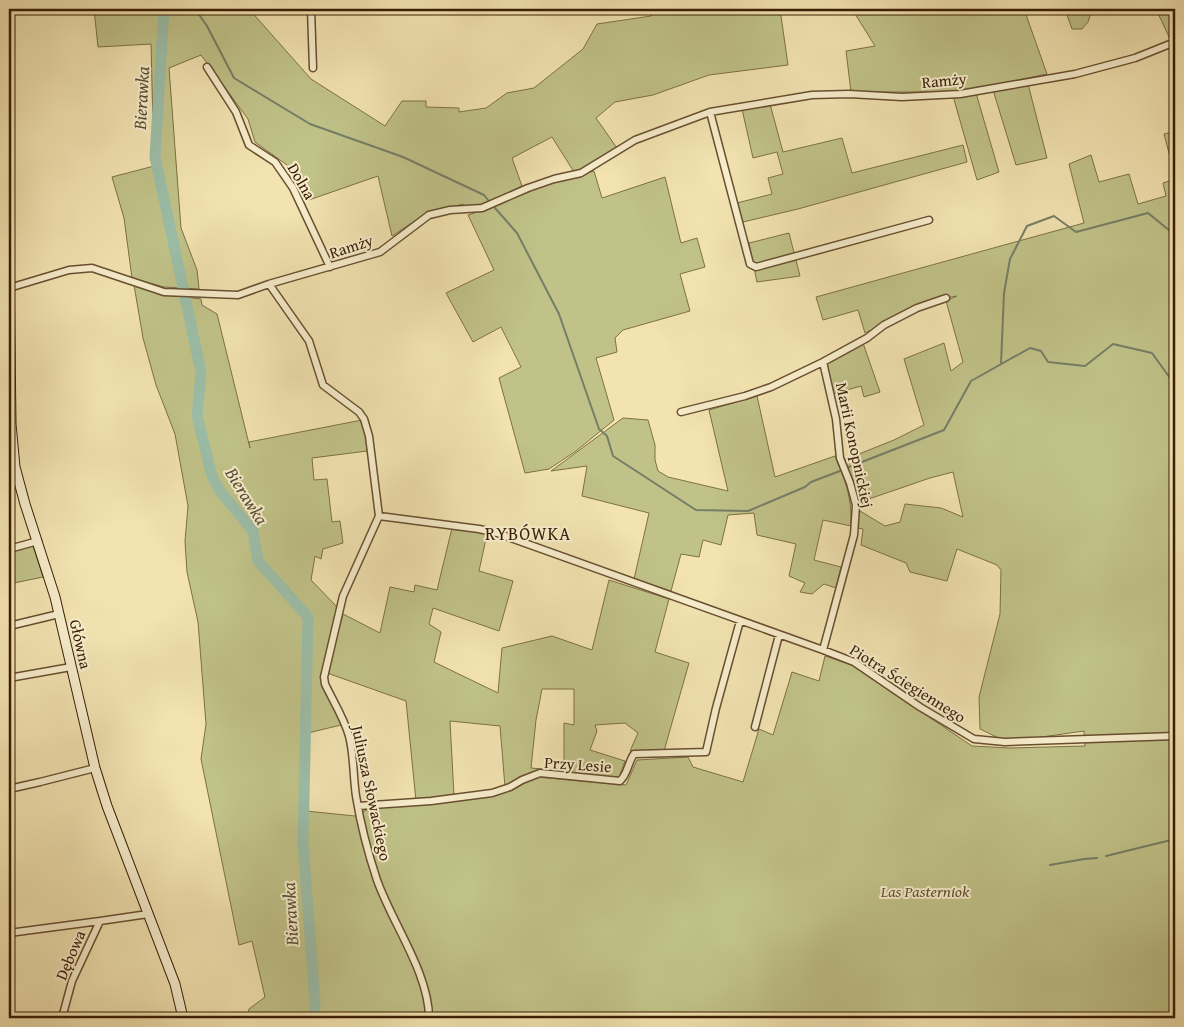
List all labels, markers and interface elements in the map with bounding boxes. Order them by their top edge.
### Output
water label: Bierawka [126,65,156,131]
street label: Ramży [921,66,967,94]
street label: Dolna [282,158,322,204]
street label: Ramży [326,228,376,264]
street label: Marii Konopnickiej [830,380,880,510]
water label: Bierawka [218,461,276,531]
district label: RYBÓWKA [485,520,571,547]
street label: Główna [64,617,98,672]
street label: Piotra Ściegiennego [845,638,971,728]
street label: Juliusza Słowackiego [346,721,398,863]
street label: Przy Lesie [544,750,612,778]
park label: Las Pasterniok [880,879,970,903]
water label: Bierawka [275,881,305,947]
street label: Dębowa [49,926,91,984]

